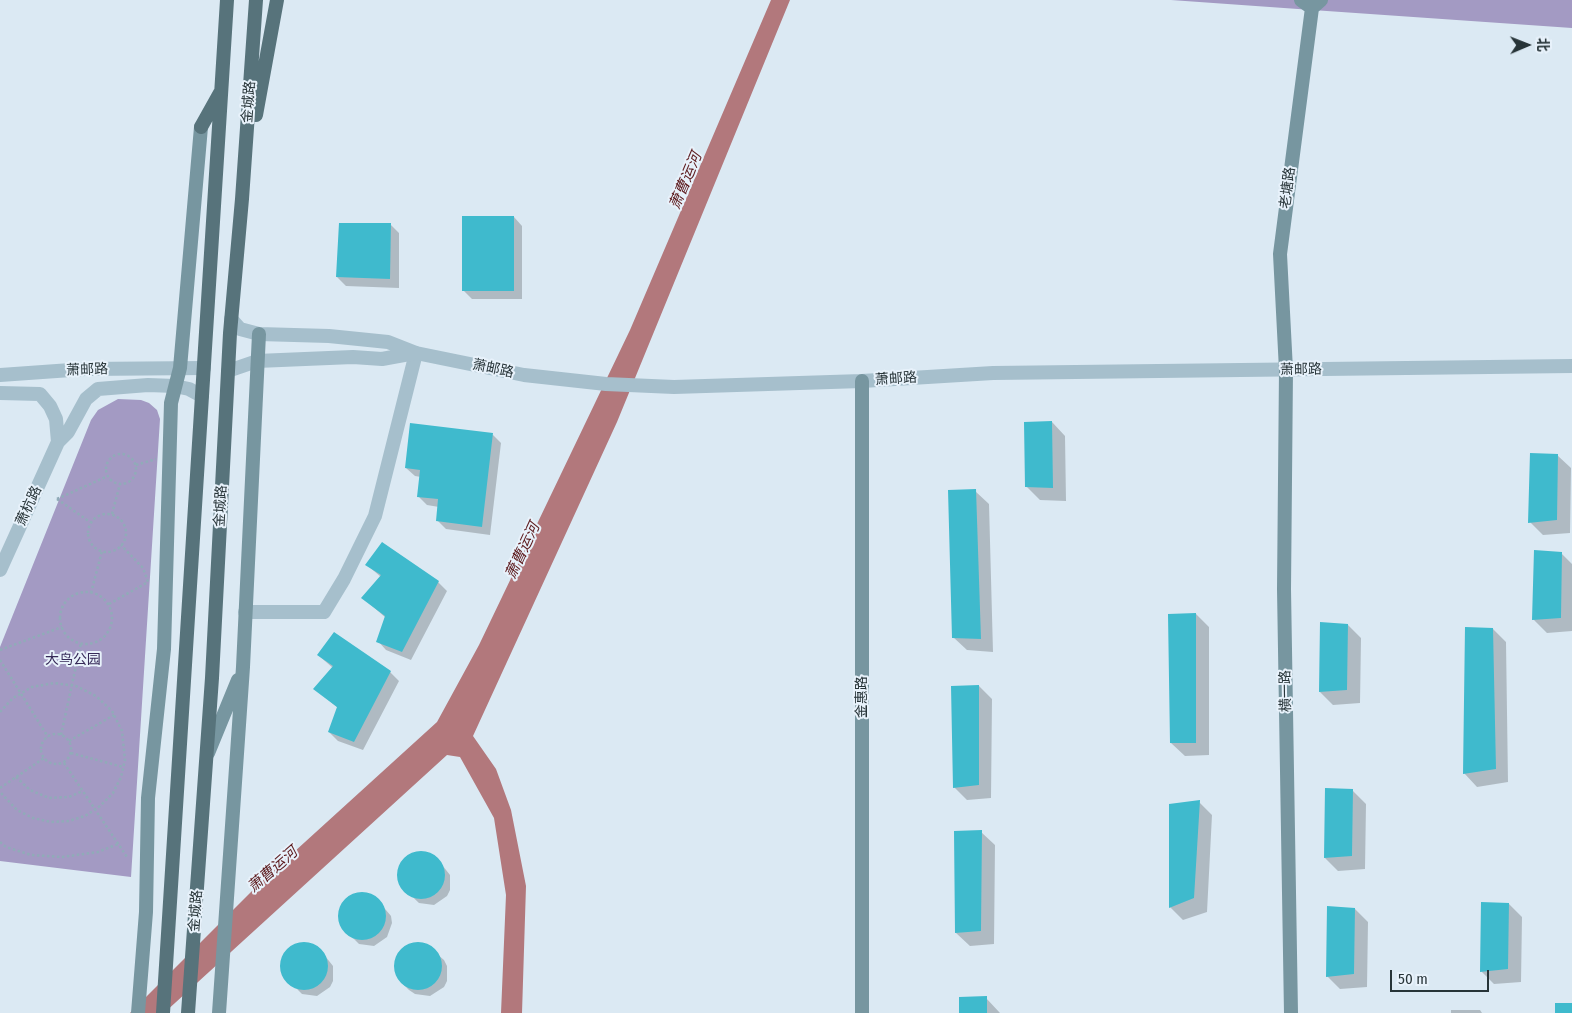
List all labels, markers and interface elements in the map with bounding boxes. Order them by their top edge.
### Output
north arrow [1502,20,1552,70]
text: 北 [1534,38,1551,52]
street label: 金城路 [239,80,259,124]
water label: 萧曹运河 [666,150,706,212]
street label: 老塘路 [1277,166,1299,210]
street label: 萧邮路 [471,356,515,382]
street label: 萧邮路 [66,361,108,379]
street label: 萧邮路 [1280,361,1322,379]
street label: 萧邮路 [874,369,918,389]
street label: 萧杭路 [13,483,45,529]
street label: 金城路 [212,485,230,527]
water label: 萧曹运河 [502,520,544,582]
park label: 大鸟公园 [45,652,101,668]
street label: 横一路 [1277,670,1295,712]
street label: 金惠路 [854,676,870,718]
water label: 萧曹运河 [244,844,302,896]
street label: 金城路 [186,889,206,933]
scale bar [1392,960,1491,992]
text: 50 m [1398,970,1428,988]

